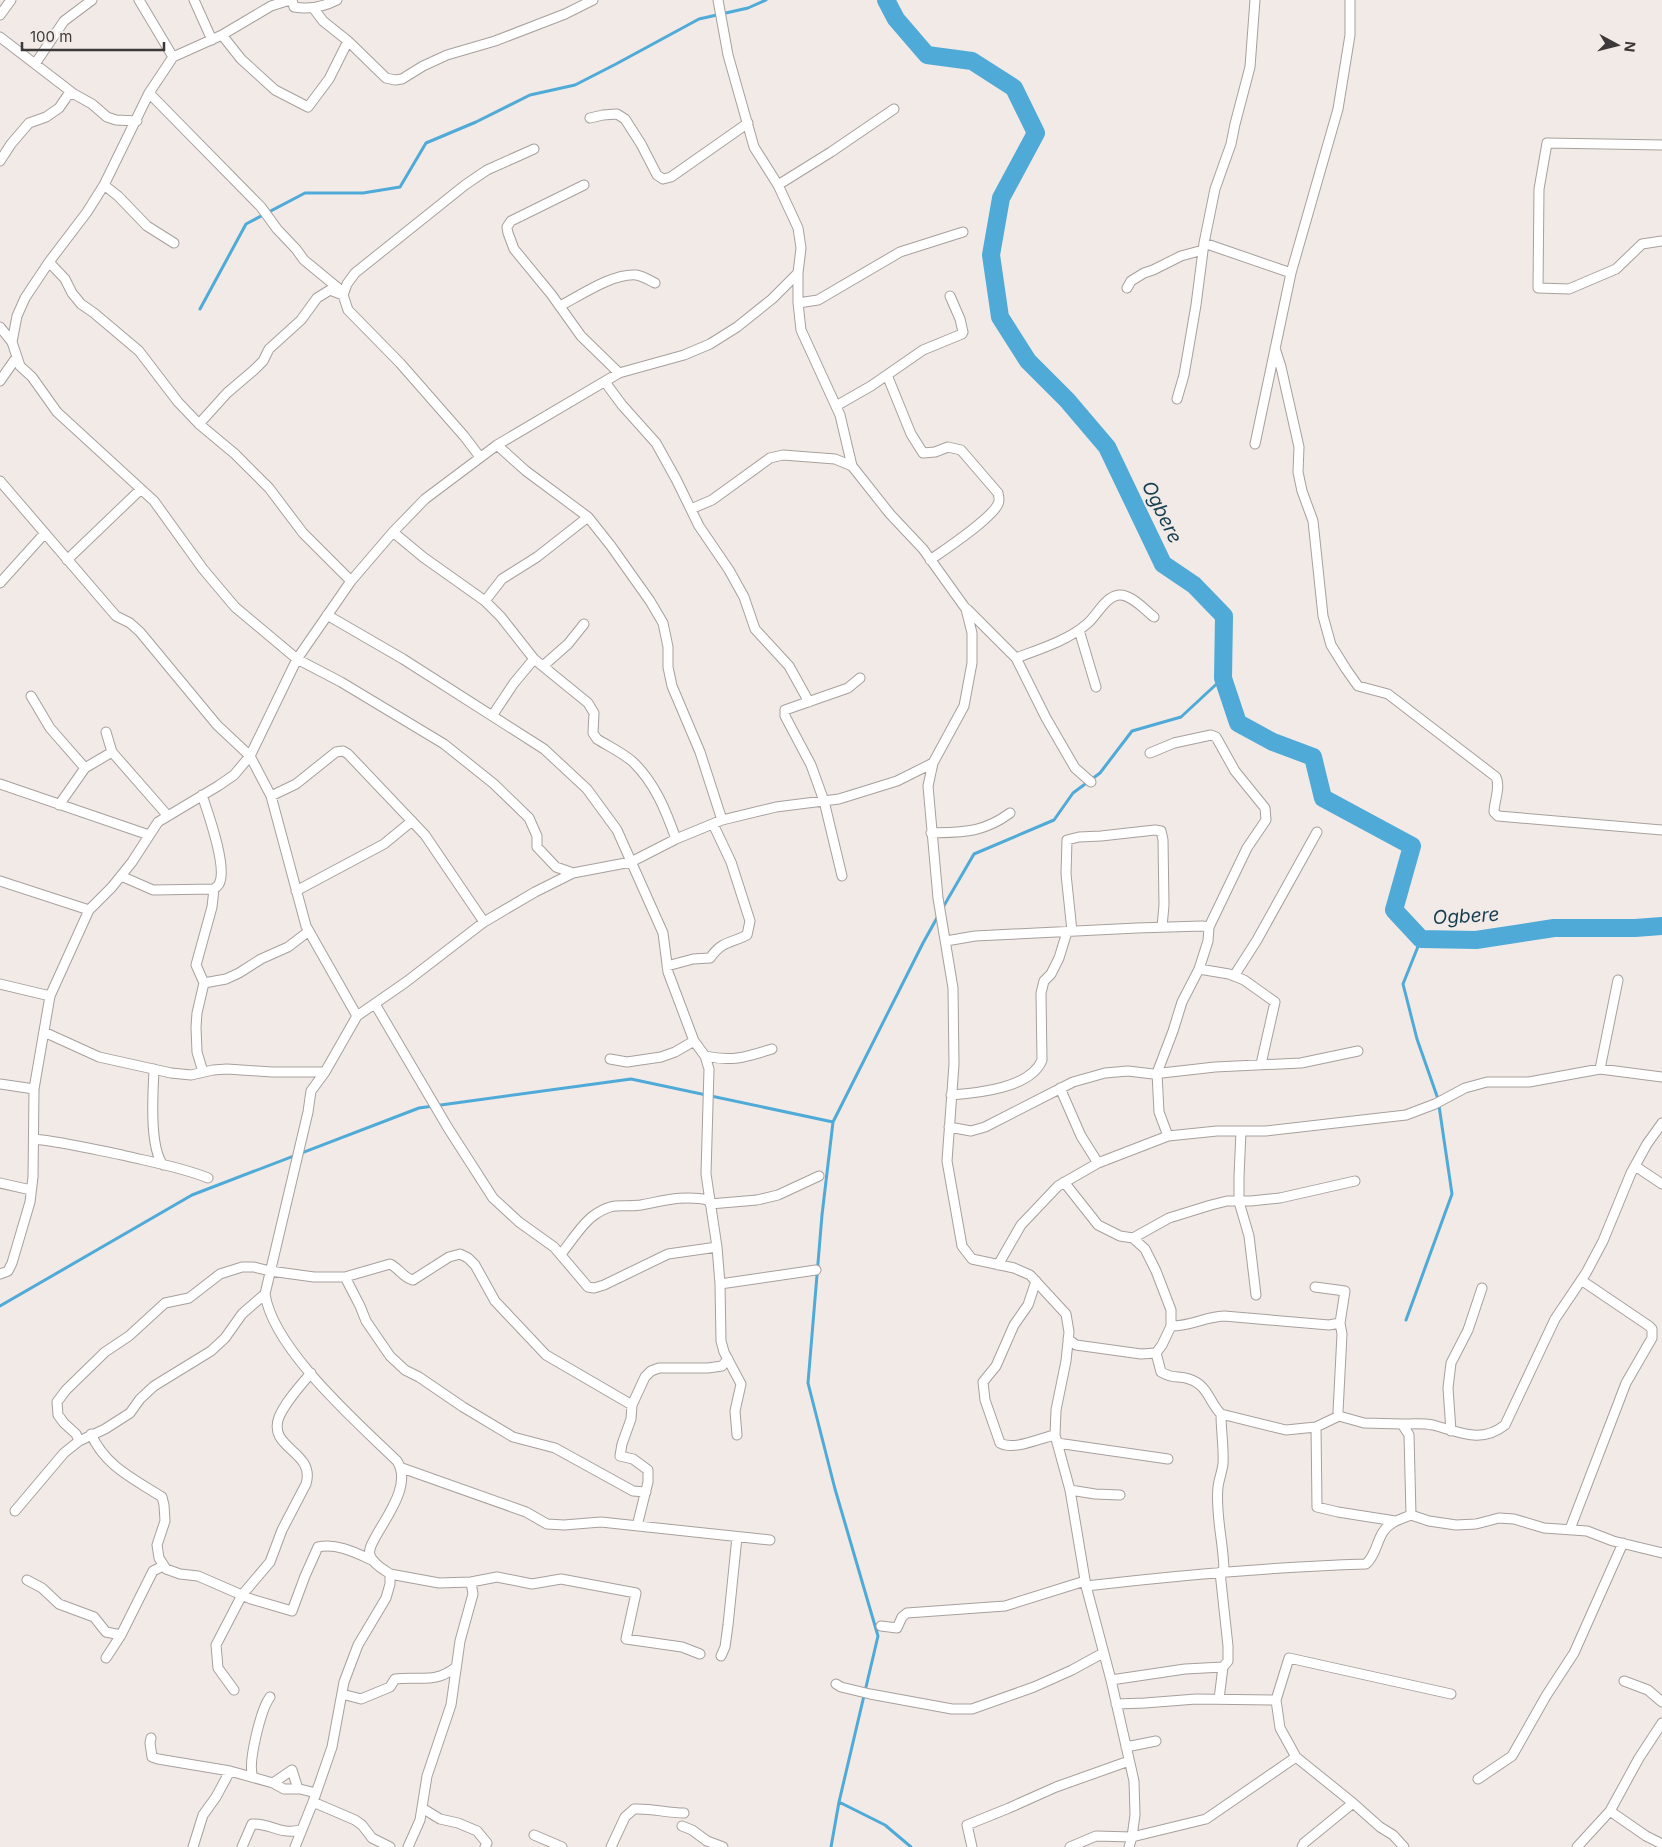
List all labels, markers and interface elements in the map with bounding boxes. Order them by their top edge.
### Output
scale bar [22,20,165,52]
north arrow [1592,20,1642,70]
text: 100 m [30,27,72,46]
text: N [1621,40,1639,53]
water label: Ogbere [1137,477,1187,547]
water label: Ogbere [1432,903,1500,929]

